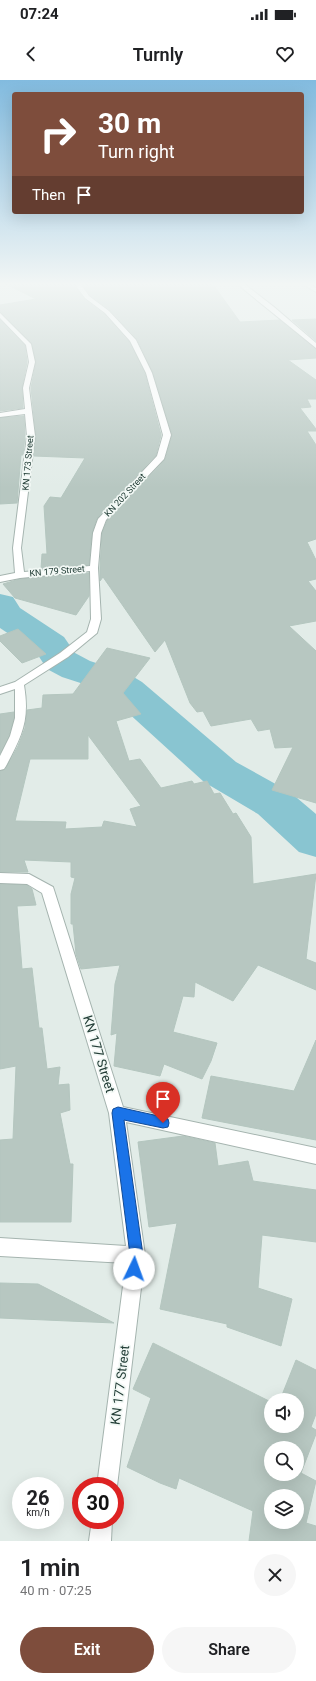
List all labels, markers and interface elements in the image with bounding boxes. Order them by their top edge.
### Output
text: 07:24 [20,5,59,23]
icon: back [20,43,42,65]
icon: heart [274,43,296,65]
text: Turnly [133,44,183,65]
text: 30 m [98,107,161,140]
icon: right [32,108,84,160]
text: Turn right [98,141,175,162]
icon: arrive [73,184,95,206]
text: Then [32,186,65,204]
street label: KN 173 Street [21,435,35,491]
street label: KN 202 Street [102,471,148,519]
street label: KN 179 Street [29,564,85,578]
street label: KN 177 Street [80,1014,118,1094]
pin [146,1082,180,1123]
icon: arrive [152,1088,174,1110]
position arrow [113,1248,155,1290]
street label: KN 177 Street [108,1344,132,1426]
map controls [264,1393,304,1529]
button: sound [264,1393,304,1433]
button: search [264,1441,304,1481]
speed limit sign: 30 [72,1477,124,1529]
text: 26 [27,1486,49,1510]
button: layers [264,1489,304,1529]
text: km/h [26,1507,50,1518]
text: 1 min [20,1554,80,1582]
button: close [254,1554,296,1596]
text: 40 m · 07:25 [20,1583,91,1598]
button: Exit [20,1627,154,1673]
button: Share [162,1627,296,1673]

